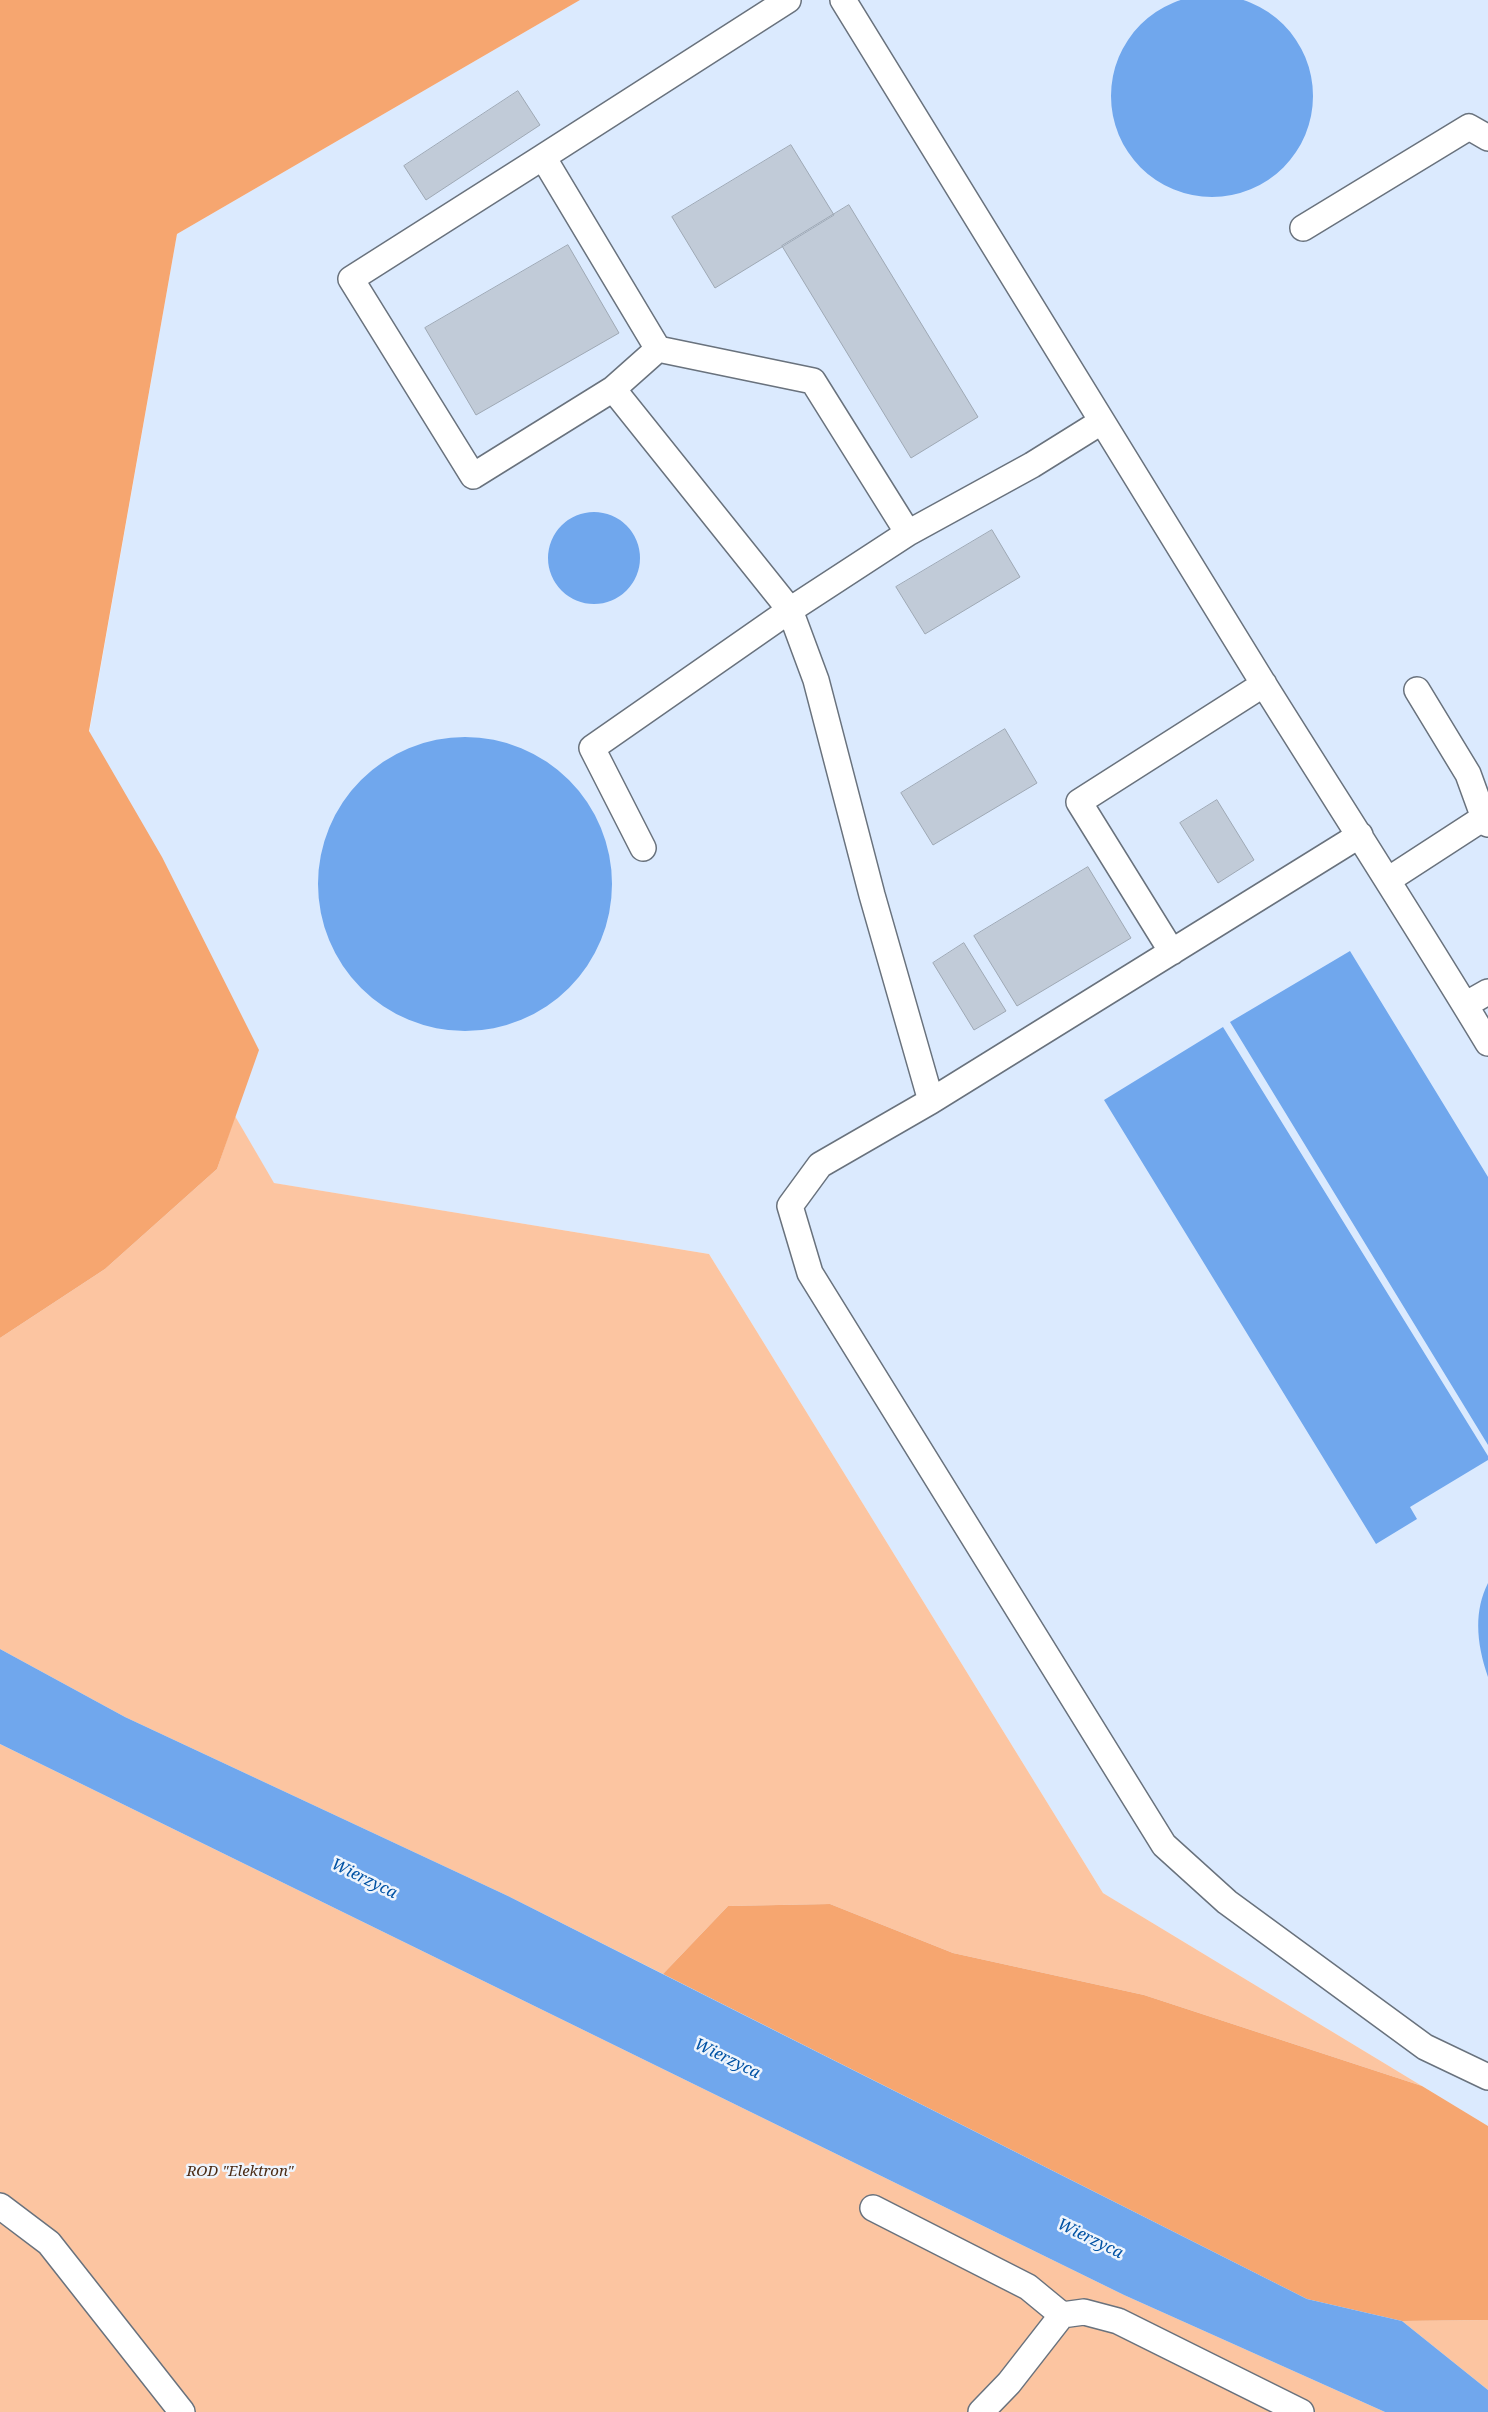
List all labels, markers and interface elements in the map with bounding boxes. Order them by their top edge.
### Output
water label: Wierzyca [328,1855,400,1903]
water label: Wierzyca [691,2035,763,2083]
park label: ROD "Elektron" [187,2163,293,2181]
water label: Wierzyca [1054,2215,1126,2263]

